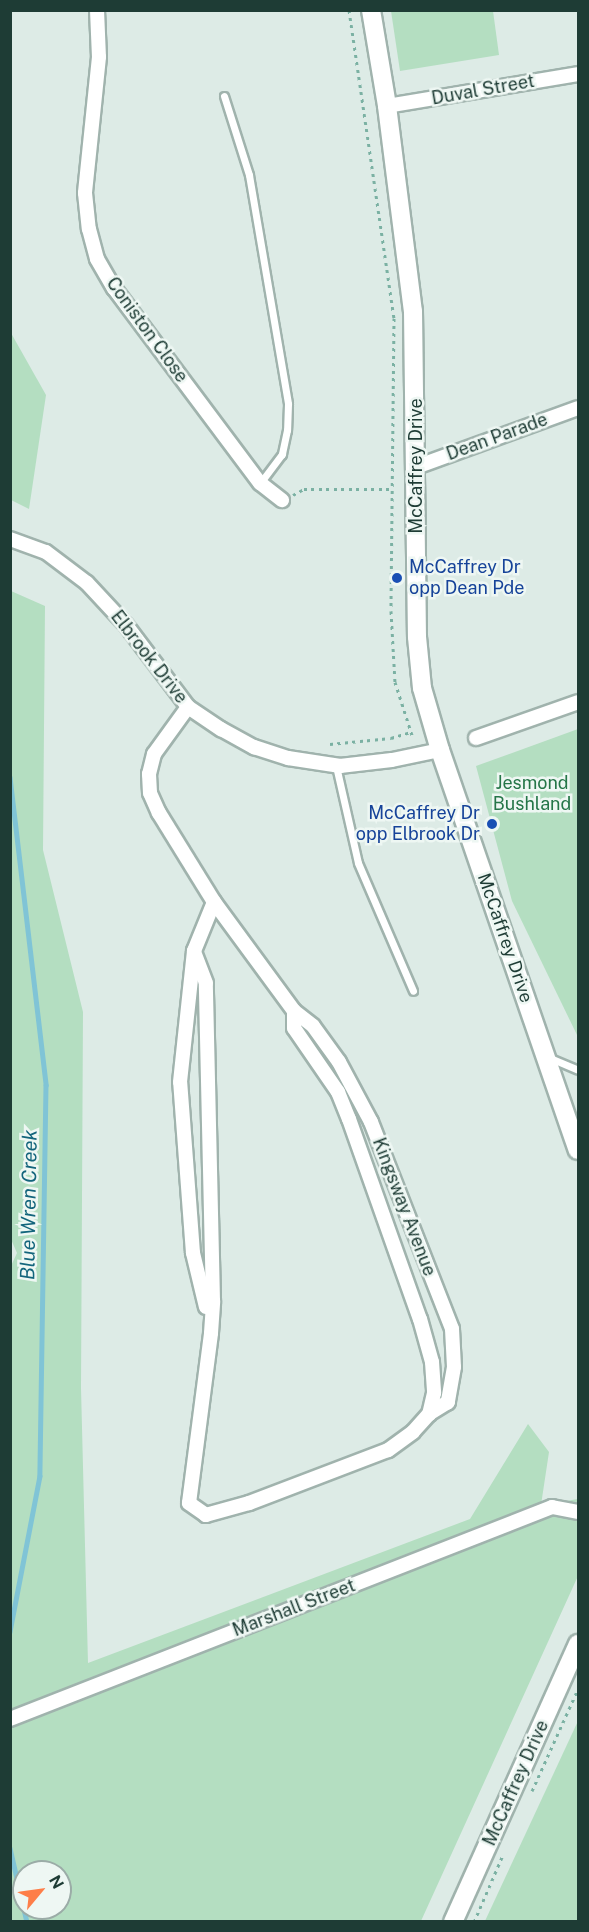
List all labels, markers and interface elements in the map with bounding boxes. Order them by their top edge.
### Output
street label: Duval Street [430,70,536,110]
street label: Coniston Close [102,273,192,387]
street label: McCaffrey Drive [405,398,427,534]
street label: Dean Parade [443,409,551,465]
place label: McCaffrey Dr opp Dean Pde [409,557,525,600]
marker: McCaffrey Dr opp Dean Pde [390,571,404,585]
street label: Elbrook Drive [106,606,192,708]
park label: Jesmond Bushland [493,773,571,816]
place label: McCaffrey Dr opp Elbrook Dr [356,803,480,846]
marker: McCaffrey Dr opp Elbrook Dr [485,817,499,831]
street label: McCaffrey Drive [473,870,537,1006]
water label: Blue Wren Creek [16,1129,42,1281]
street label: Kingsway Avenue [368,1135,440,1279]
street label: Marshall Street [230,1575,358,1641]
street label: McCaffrey Drive [479,1717,553,1849]
north arrow [12,1860,72,1920]
text: N [45,1872,68,1892]

